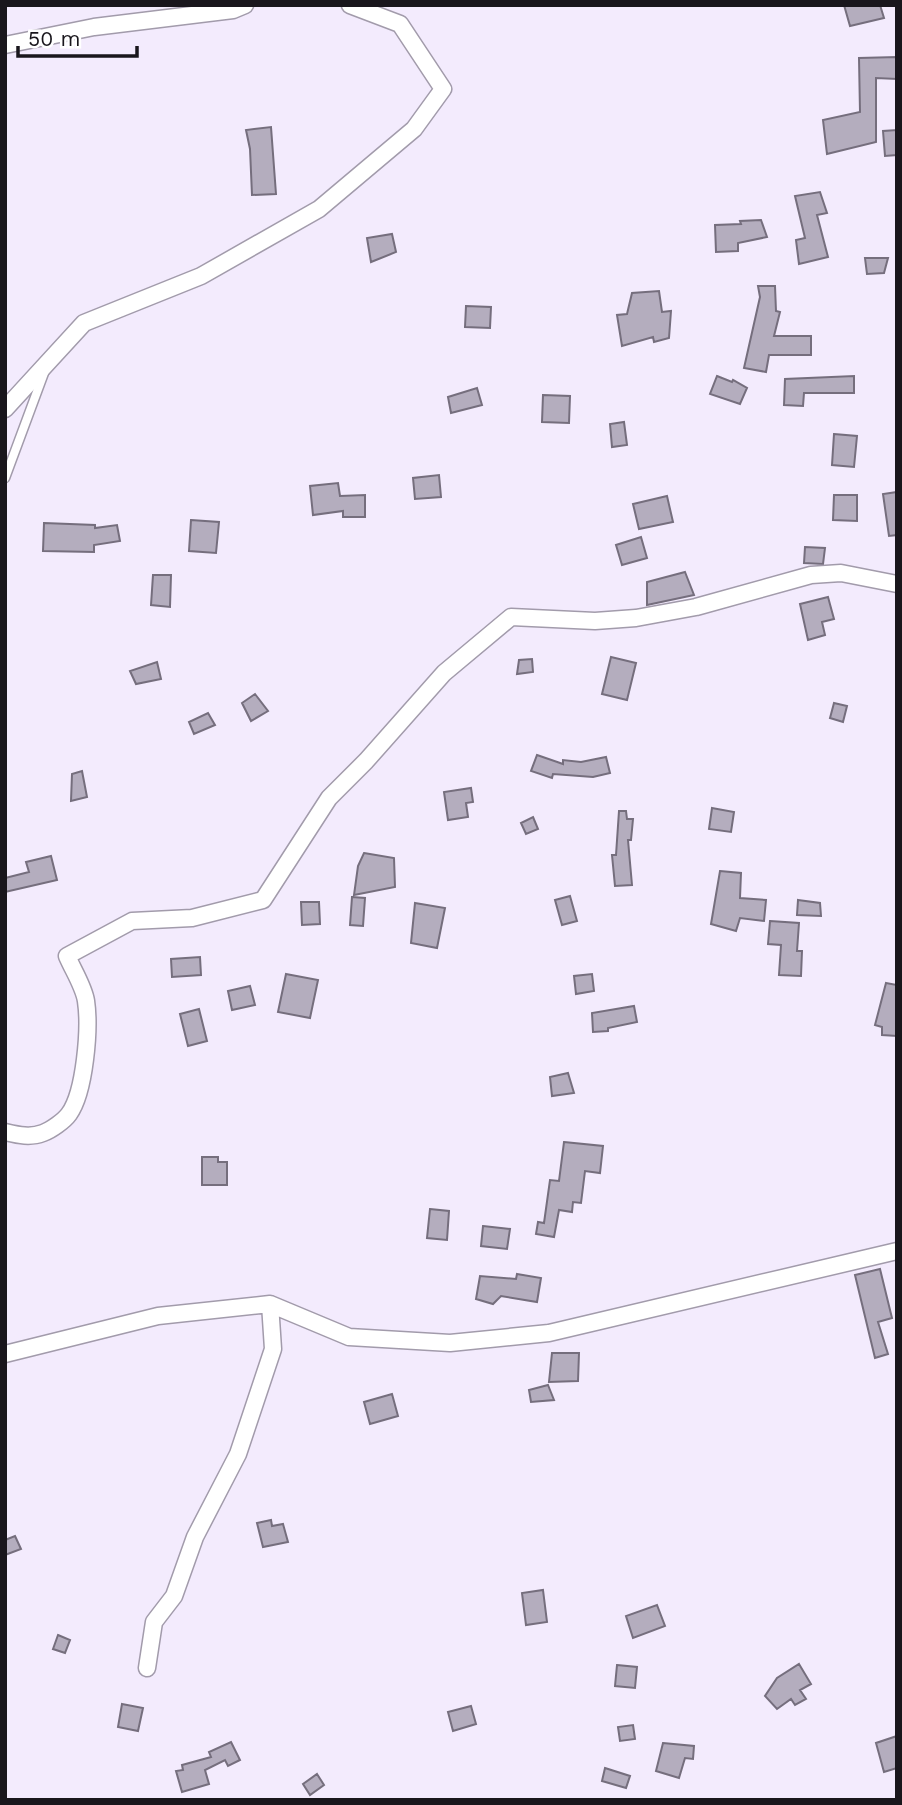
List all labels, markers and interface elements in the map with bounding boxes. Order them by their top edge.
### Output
scale bar [18,14,136,58]
text: 50 m [28,26,80,51]

